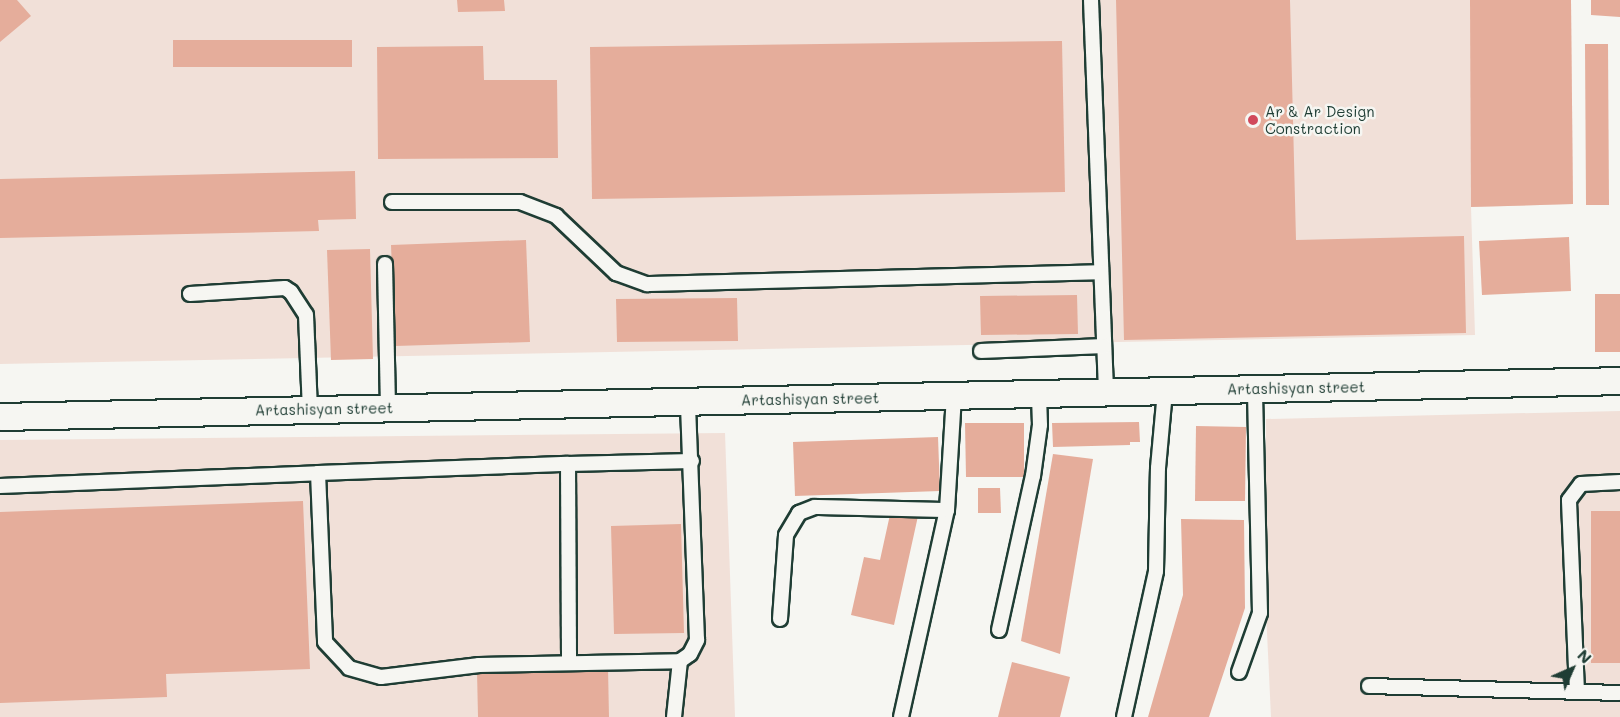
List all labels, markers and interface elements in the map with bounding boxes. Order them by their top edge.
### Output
place label: Ar & Ar Design Constraction [1265,102,1375,137]
marker: Ar & Ar Design Constraction [1246,113,1260,127]
street label: Artashisyan street [1227,378,1365,398]
street label: Artashisyan street [741,389,879,409]
street label: Artashisyan street [255,399,393,419]
north arrow [1542,639,1602,699]
text: N [1573,644,1597,668]

